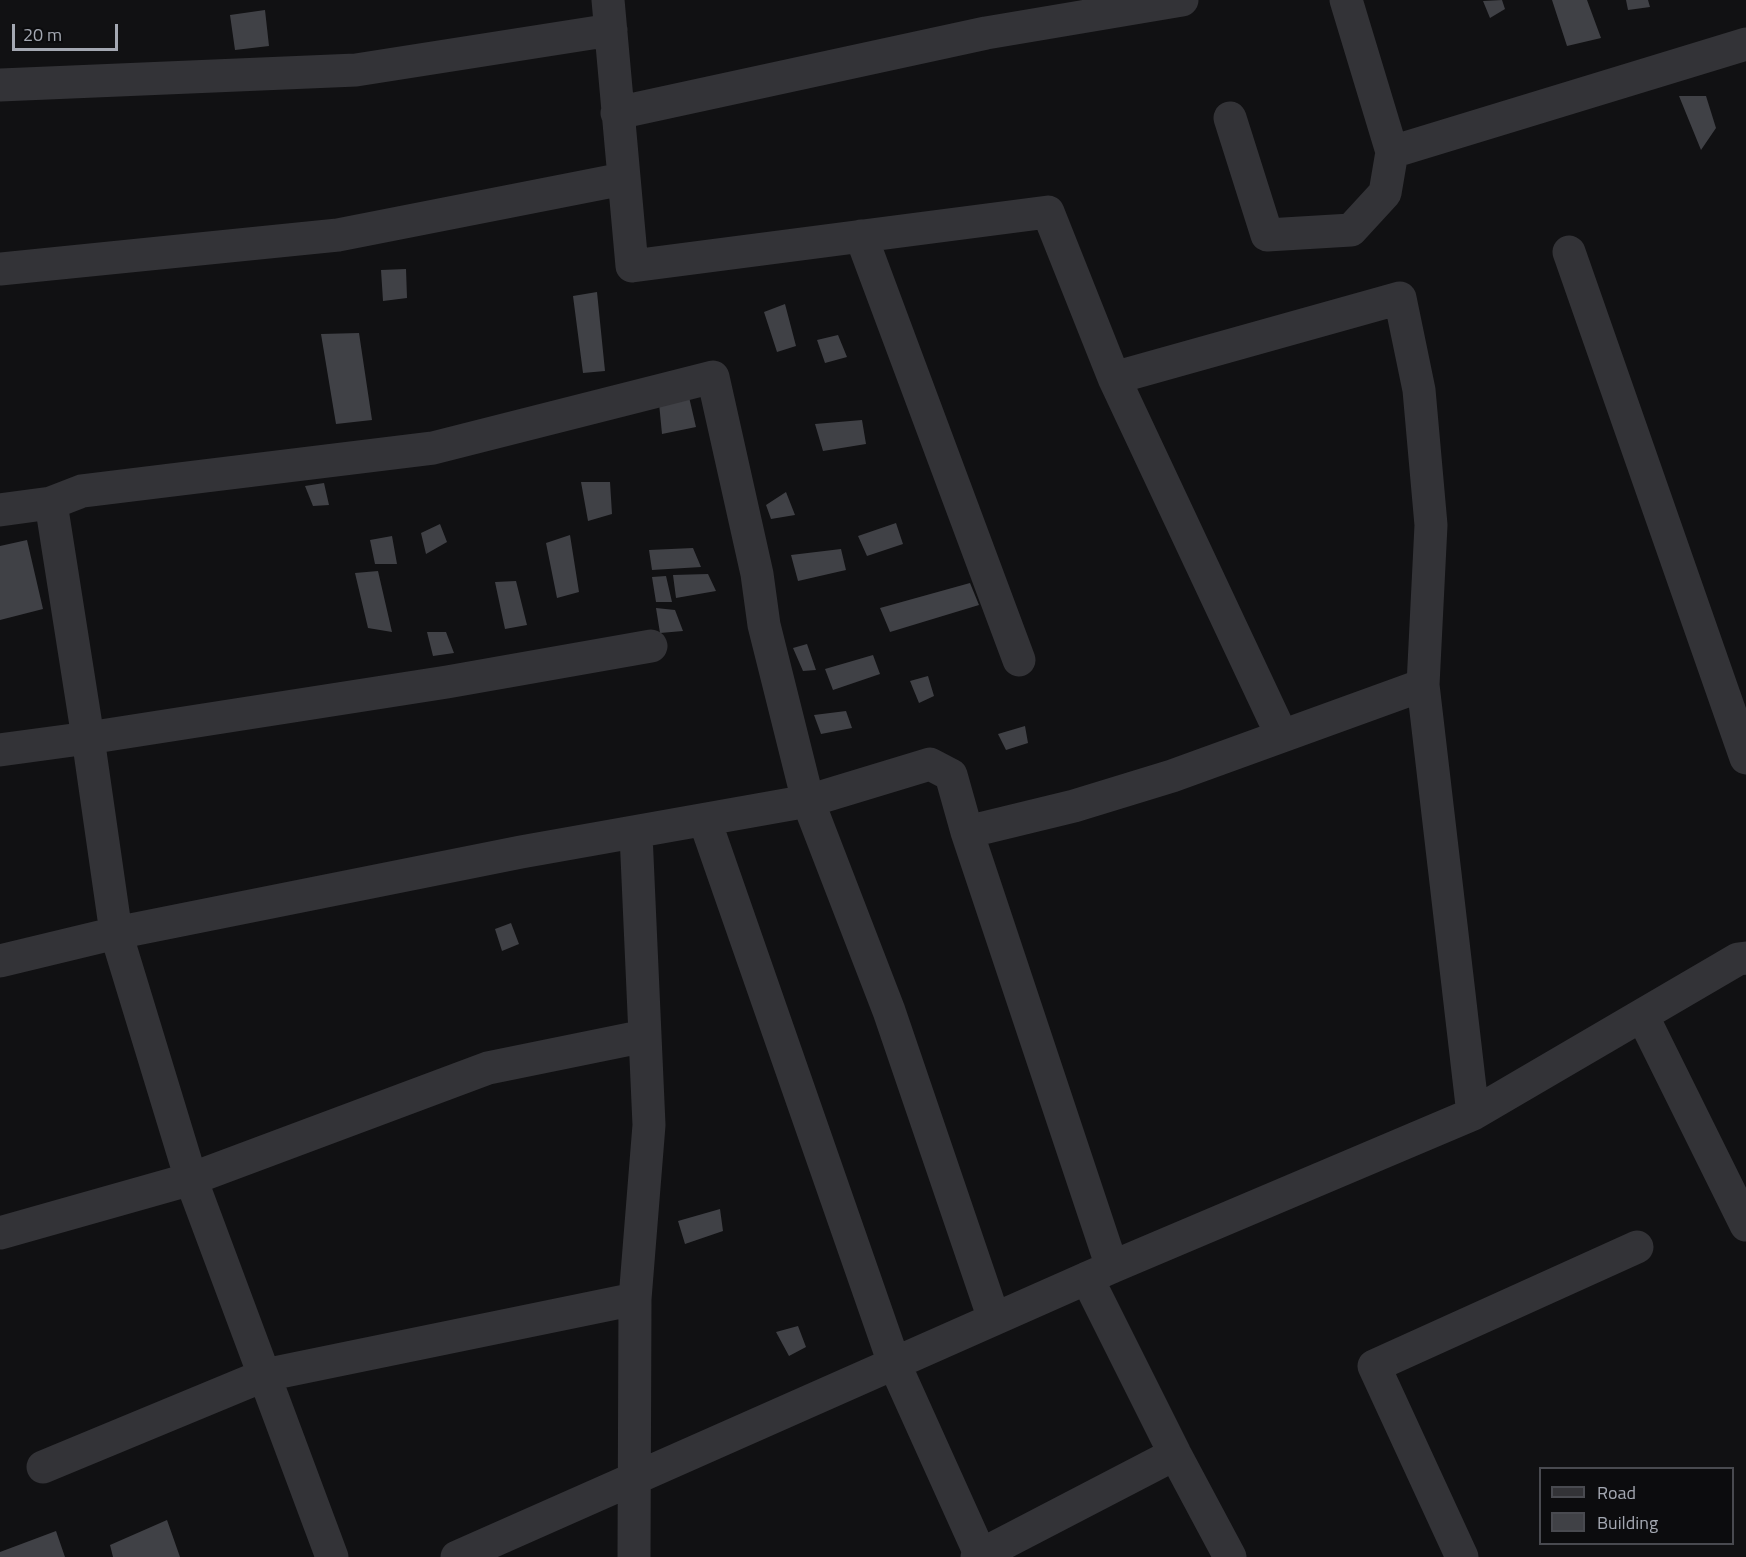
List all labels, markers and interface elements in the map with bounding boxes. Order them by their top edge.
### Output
scale bar [15,12,122,50]
text: 20 m [23,21,62,48]
legend [1539,1467,1734,1545]
text: Road [1597,1479,1636,1506]
text: Building [1597,1509,1658,1536]

